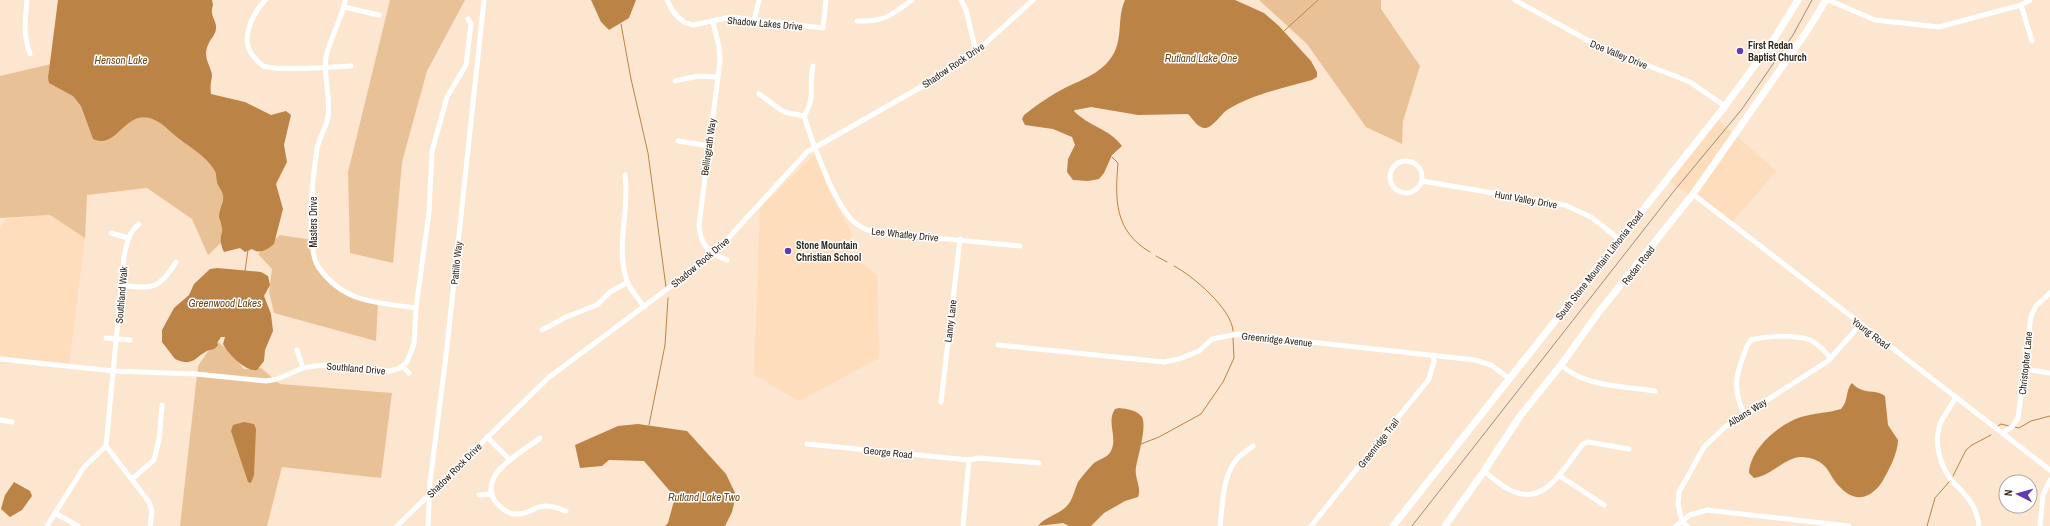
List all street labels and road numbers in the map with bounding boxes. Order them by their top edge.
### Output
street label: Shadow Lakes Drive [727,14,804,33]
street label: Doe Valley Drive [1588,37,1650,72]
street label: Shadow Rock Drive [920,40,987,91]
street label: Bellingrath Way [698,117,719,176]
street label: Hunt Valley Drive [1494,188,1559,211]
street label: Masters Drive [307,196,320,248]
street label: South Stone Mountain Lithonia Road [1553,208,1646,323]
street label: Lee Whatley Drive [871,225,940,245]
street label: Shadow Rock Drive [668,234,733,291]
street label: Pattillo Way [448,240,465,285]
street label: Redan Road [1619,243,1658,287]
street label: Southland Walk [113,265,131,324]
street label: Lanny Lane [941,299,960,343]
street label: Young Road [1849,315,1893,352]
street label: Greenridge Avenue [1241,329,1313,350]
street label: Christopher Lane [2016,330,2035,395]
street label: Southland Drive [326,359,386,378]
street label: Albans Way [1725,395,1770,430]
street label: Greenridge Trail [1355,416,1402,471]
street label: Shadow Rock Drive [424,440,485,501]
street label: George Road [863,443,913,462]

